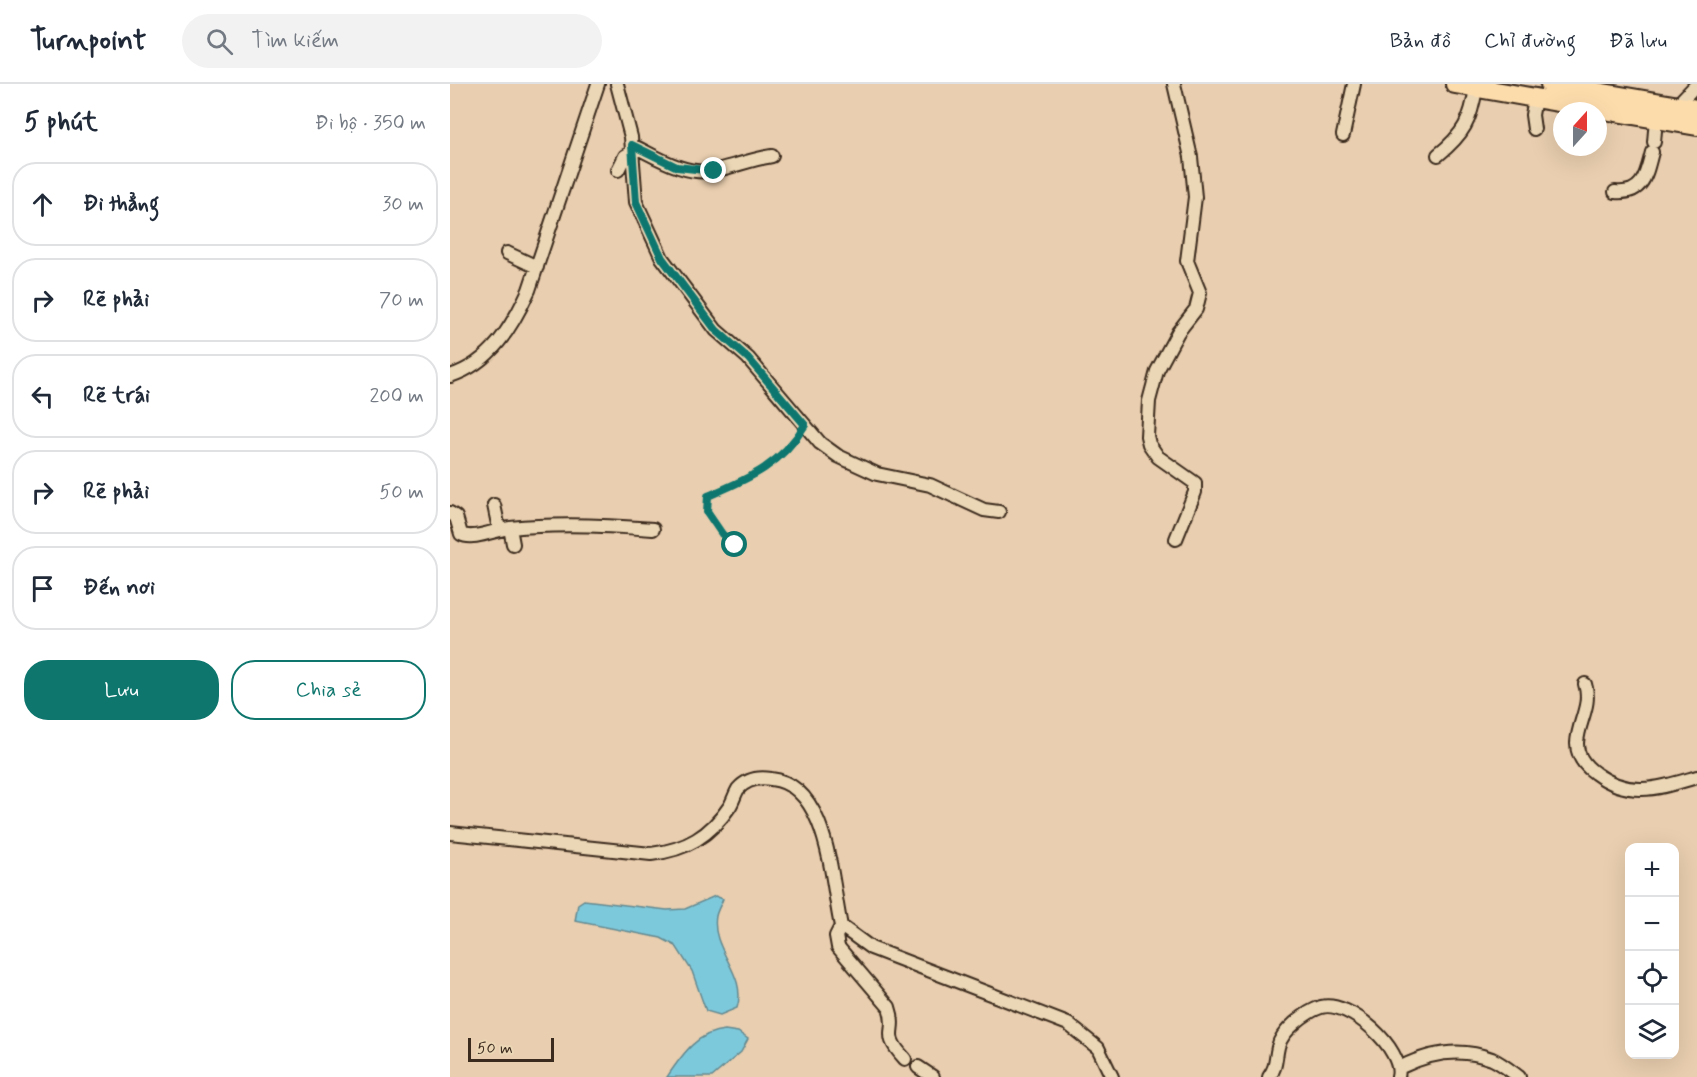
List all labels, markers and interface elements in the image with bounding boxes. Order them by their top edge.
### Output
search box [182,14,602,68]
text: Turnpoint [30,23,146,60]
icon: search [203,25,236,58]
text: Tìm kiếm [251,27,339,55]
text: Bản đồ [1390,27,1451,55]
text: Chỉ đường [1484,27,1576,55]
text: Đã lưu [1609,27,1667,55]
north arrow [1553,102,1607,156]
text: 5 phút [24,106,98,140]
text: Đi bộ · 350 m [315,110,426,137]
route end [700,157,726,183]
icon: ahead [26,188,59,221]
text: Đi thẳng [83,190,159,218]
text: 30 m [382,191,424,218]
icon: right [26,284,59,317]
text: Rẽ phải [83,286,149,314]
text: 70 m [379,287,424,314]
icon: left [26,380,59,413]
text: Rẽ trái [83,382,150,410]
text: 200 m [369,383,424,410]
icon: right [26,476,59,509]
text: Rẽ phải [83,478,149,506]
text: 50 m [379,479,424,506]
route start [721,531,747,557]
icon: arrive [26,572,59,605]
text: Đến nơi [83,574,155,602]
button: Lưu [24,660,219,720]
button: Chia sẻ [231,660,426,720]
map controls [1625,843,1679,1059]
button: + [1625,843,1679,897]
button: − [1625,897,1679,951]
button: locate [1625,951,1679,1005]
button: layers [1625,1005,1679,1059]
scale bar [468,1035,554,1062]
text: 50 m [477,1038,513,1059]

